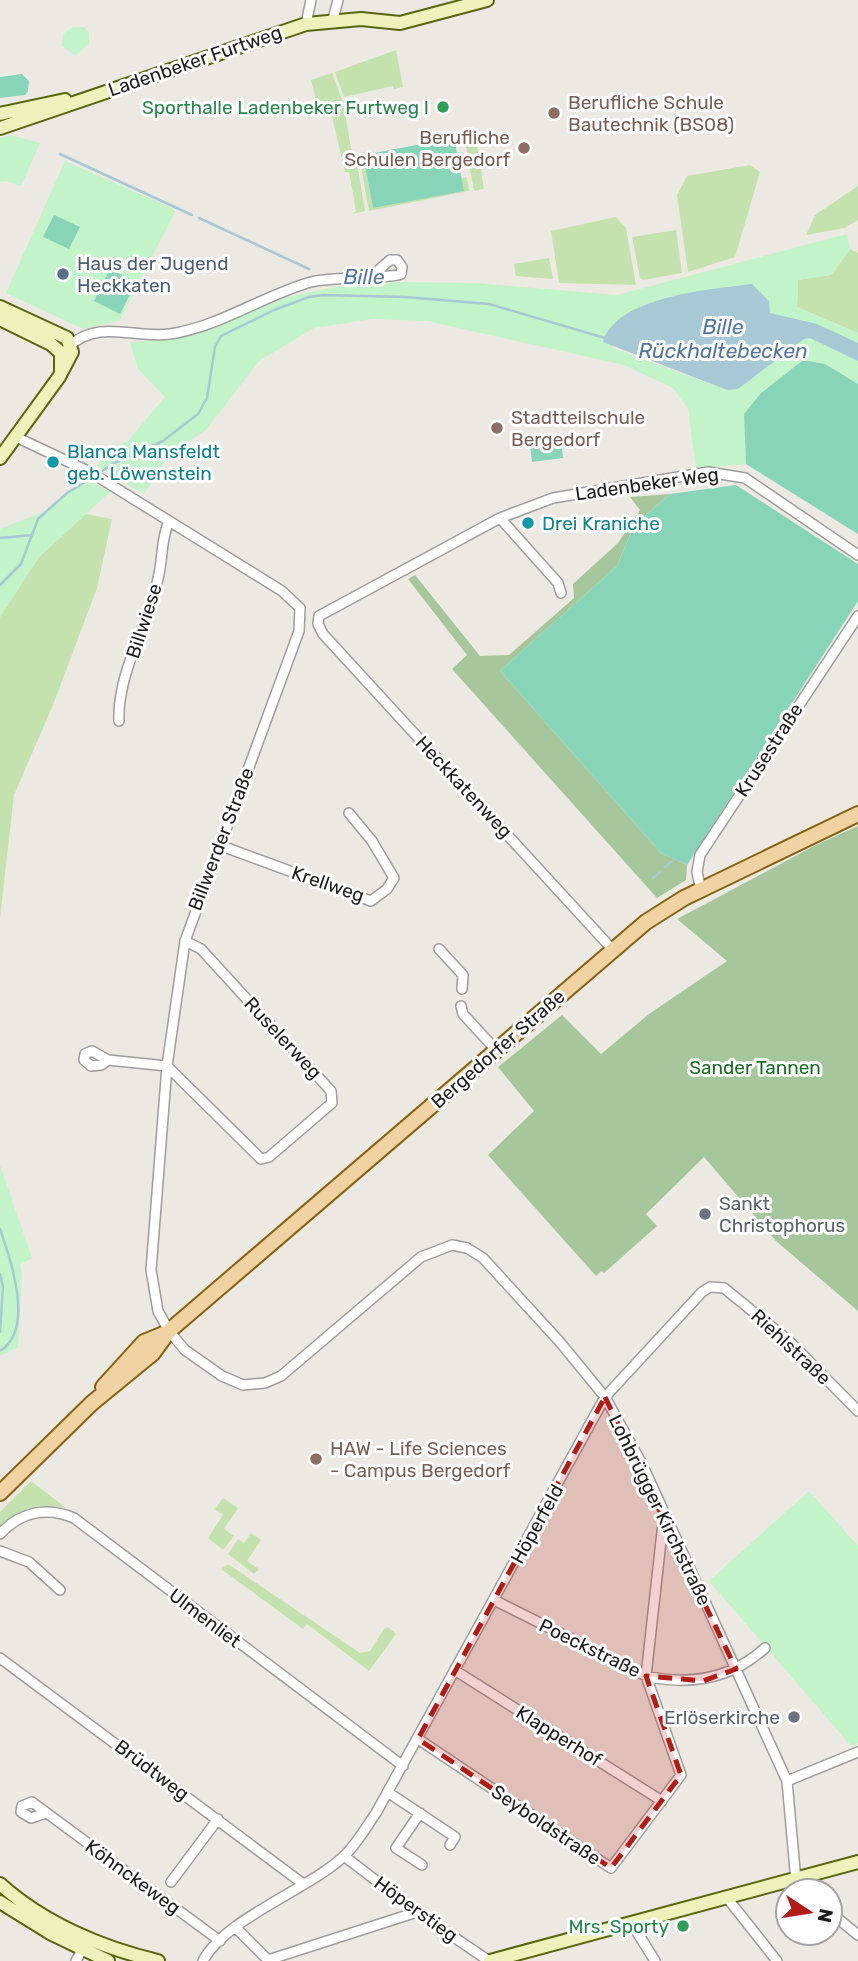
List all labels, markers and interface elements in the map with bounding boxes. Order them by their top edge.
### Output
street label: Ladenbeker Furtweg [105,21,285,101]
place label: Berufliche Schule Bautechnik (BS08) [568,91,734,136]
place label: Sporthalle Ladenbeker Furtweg I [142,96,429,119]
marker: Sporthalle Ladenbeker Furtweg I [435,99,451,115]
marker: Berufliche Schule Bautechnik (BS08) [546,105,562,121]
place label: Berufliche Schulen Bergedorf [344,126,511,171]
marker: Berufliche Schulen Bergedorf [516,140,532,156]
place label: Haus der Jugend Heckkaten [77,252,228,297]
water label: Bille [343,264,385,289]
marker: Haus der Jugend Heckkaten [55,266,71,282]
water label: Bille Rückhaltebecken [638,314,808,363]
place label: Stadtteilschule Bergedorf [511,406,645,451]
marker: Stadtteilschule Bergedorf [489,420,505,436]
place label: Blanca Mansfeldt geb. Löwenstein [67,440,220,485]
marker: Blanca Mansfeldt geb. Löwenstein [45,454,61,470]
street label: Ladenbeker Weg [574,463,720,505]
place label: Drei Kraniche [542,512,660,535]
marker: Drei Kraniche [520,515,536,531]
street label: Billwiese [121,581,167,661]
street label: Krusestraße [730,699,808,801]
street label: Heckkatenweg [411,731,517,843]
street label: Billwerder Straße [183,764,259,914]
street label: Krellweg [289,861,367,907]
street label: Bergedorfer Straße [426,985,570,1113]
street label: Ruselerweg [239,992,327,1084]
park label: Sander Tannen [689,1056,821,1079]
place label: Sankt Christophorus [719,1192,845,1237]
marker: Sankt Christophorus [697,1206,713,1222]
street label: Riehlstraße [746,1304,836,1390]
street label: Lohbrügger Kirchstraße [604,1411,716,1609]
place label: HAW - Life Sciences - Campus Bergedorf [330,1437,511,1482]
marker: HAW - Life Sciences - Campus Bergedorf [308,1451,324,1467]
street label: Höperfeld [506,1480,568,1568]
street label: Ulmenliet [164,1583,246,1653]
street label: Poeckstraße [535,1614,645,1682]
street label: Klapperhof [512,1701,607,1772]
place label: Erlöserkirche [664,1706,780,1729]
marker: Erlöserkirche [786,1709,802,1725]
street label: Brüdtweg [110,1735,194,1805]
street label: Seyboldstraße [487,1780,605,1870]
street label: Köhnckeweg [81,1835,185,1919]
street label: Höperstieg [370,1871,462,1947]
north arrow [774,1877,844,1947]
text: N [812,1906,838,1925]
place label: Mrs. Sporty [568,1915,669,1938]
marker: Mrs. Sporty [675,1918,691,1934]

